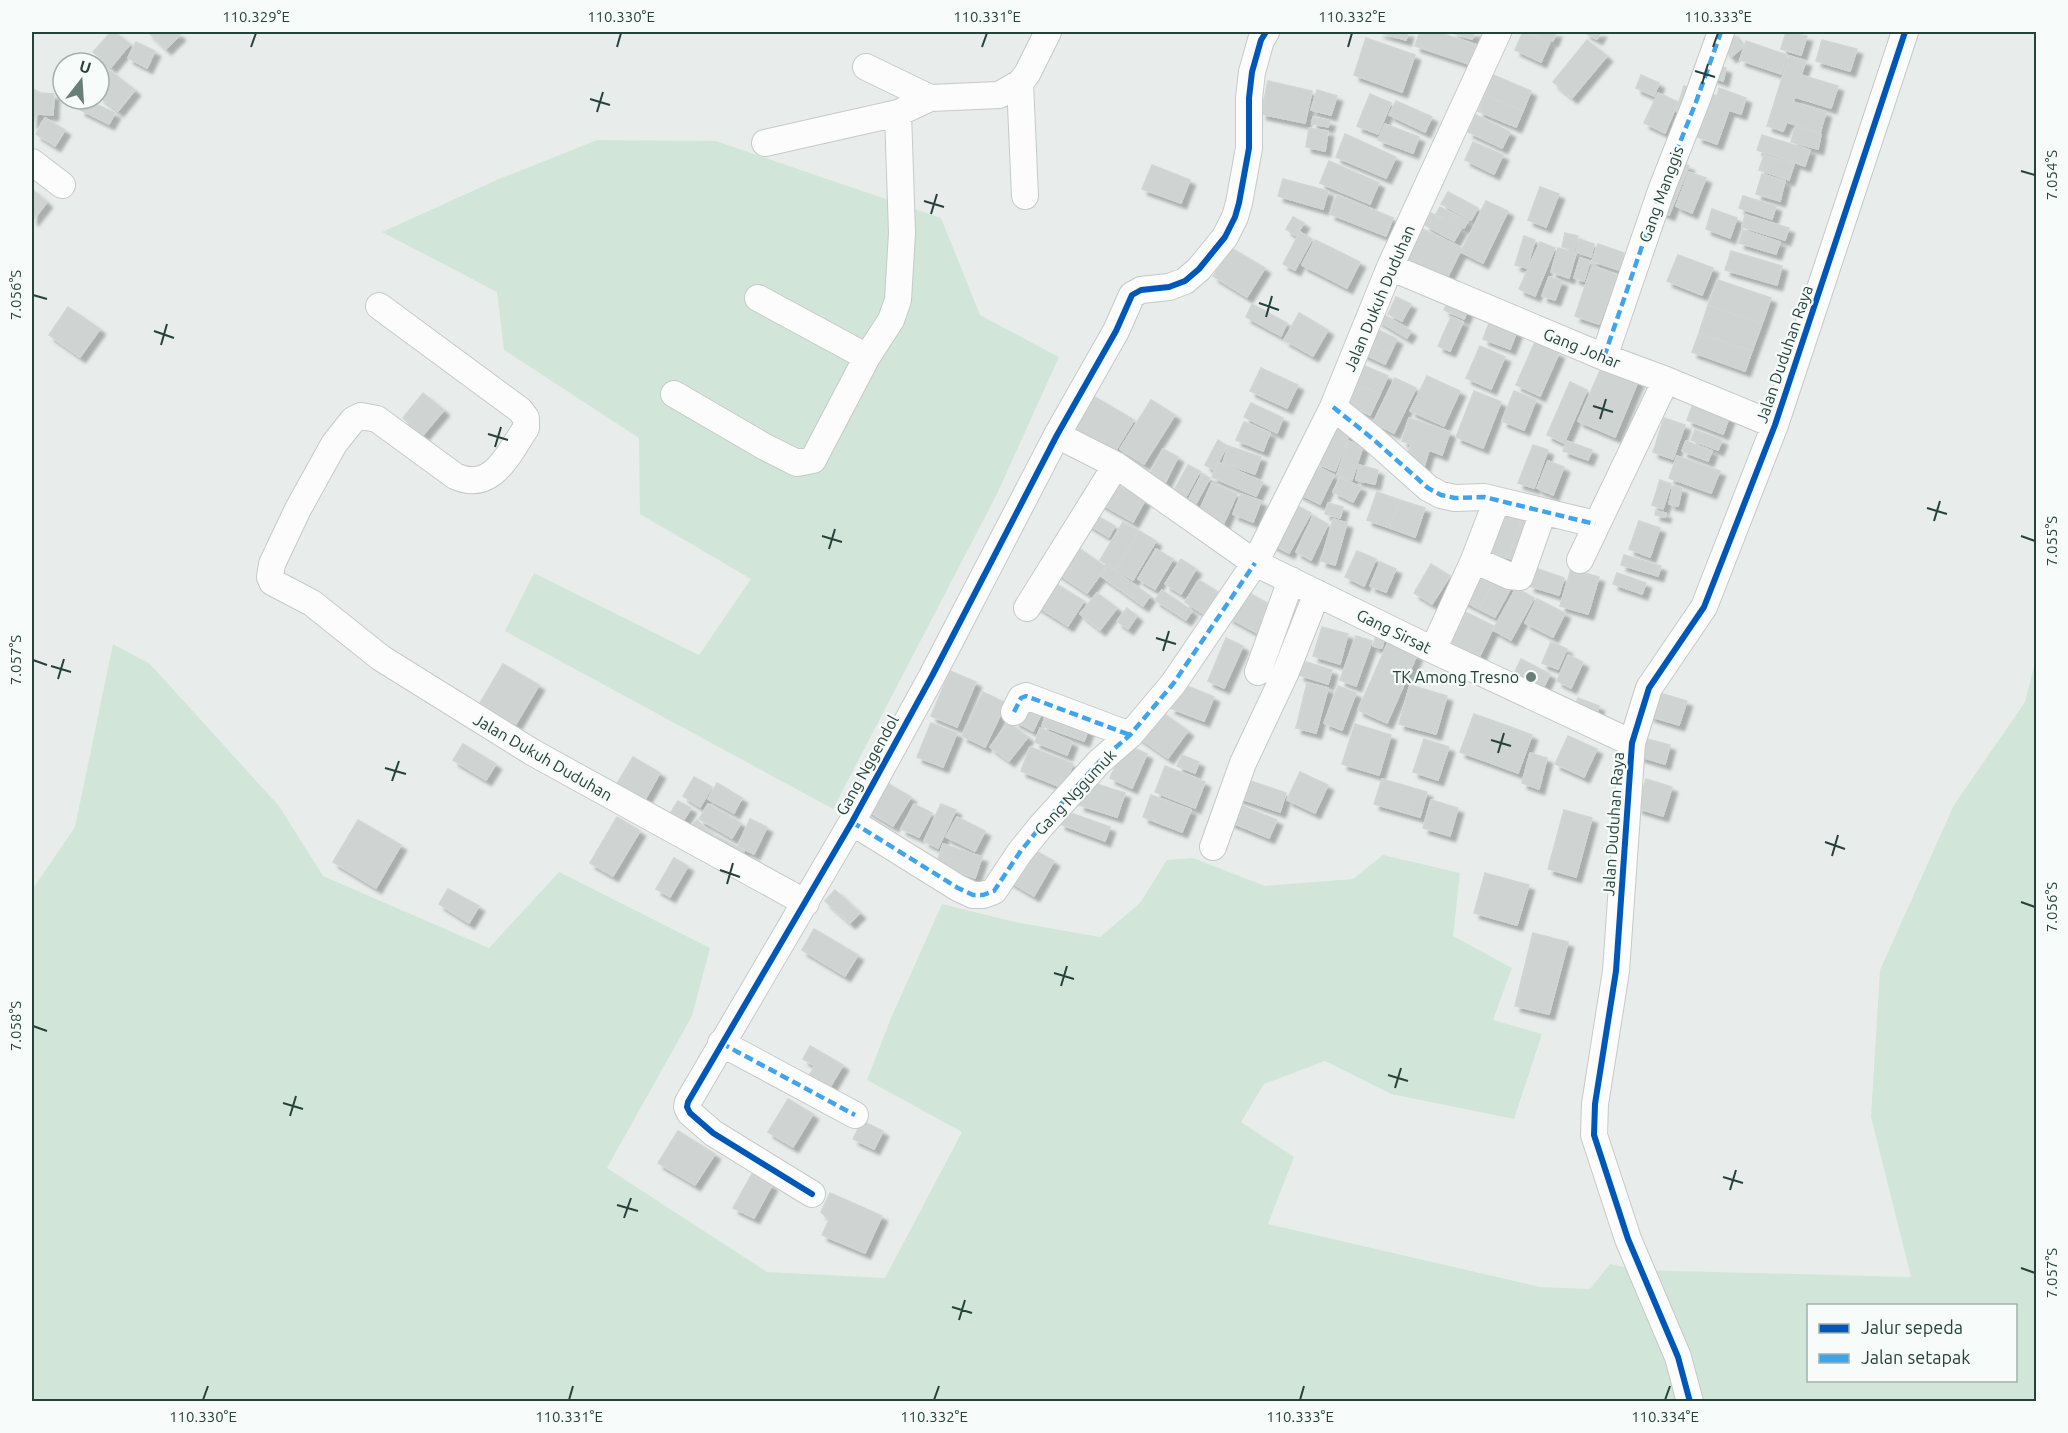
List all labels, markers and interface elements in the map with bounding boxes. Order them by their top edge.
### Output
text: 110.329°E [222,8,290,25]
text: 110.330°E [587,8,655,25]
text: 110.331°E [953,8,1021,25]
text: 110.332°E [1318,8,1386,25]
text: 110.333°E [1684,8,1752,25]
north arrow [51,51,111,111]
text: U [77,56,93,77]
street label: Gang Manggis [1635,143,1687,245]
text: 7.054°S [2043,150,2060,200]
street label: Jalan Dukuh Duduhan [1340,222,1418,374]
text: 7.056°S [7,270,24,320]
street label: Jalan Duduhan Raya [1752,283,1816,425]
street label: Gang Johar [1541,324,1623,372]
text: 7.055°S [2043,516,2060,566]
street label: Gang Sirsat [1354,605,1435,657]
text: 7.057°S [7,635,24,685]
place label: TK Among Tresno [1392,668,1519,686]
marker: TK Among Tresno [1524,670,1538,684]
street label: Jalan Dukuh Duduhan [470,710,616,804]
street label: Gang Nggendol [832,712,902,818]
street label: Gang Nggumuk [1031,745,1119,839]
street label: Jalan Duduhan Raya [1599,751,1627,897]
text: 7.056°S [2043,882,2060,932]
text: 7.058°S [7,1001,24,1051]
text: 7.057°S [2043,1248,2060,1298]
legend [1807,1304,2017,1382]
text: Jalur sepeda [1861,1317,1963,1337]
text: Jalan setapak [1861,1347,1970,1367]
text: 110.330°E [169,1408,237,1425]
text: 110.331°E [535,1408,603,1425]
text: 110.332°E [900,1408,968,1425]
text: 110.333°E [1266,1408,1334,1425]
text: 110.334°E [1631,1408,1699,1425]

